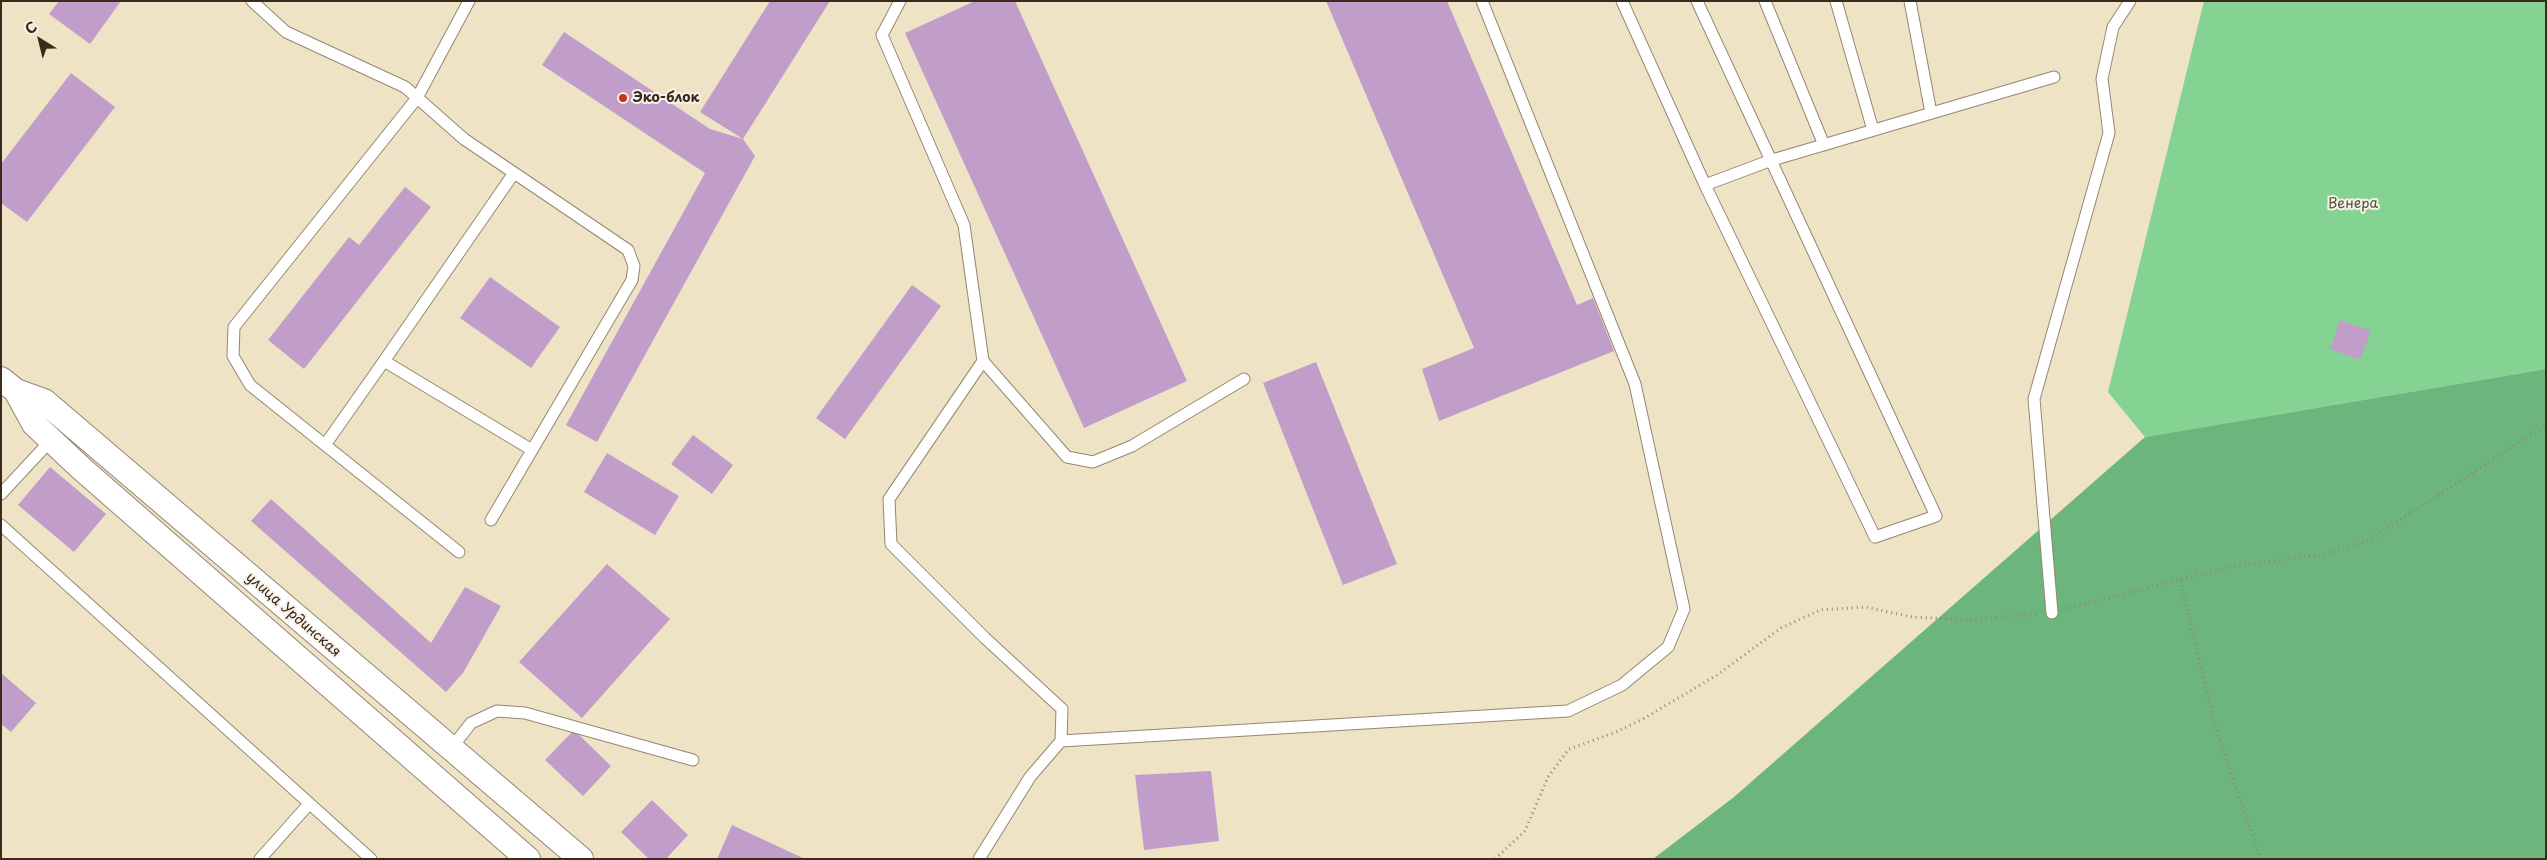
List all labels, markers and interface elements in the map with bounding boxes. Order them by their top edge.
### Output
north arrow [15,15,65,65]
text: С [20,16,41,39]
place label: Эко-блок [633,90,699,106]
marker: Эко-блок [617,92,629,104]
park label: Венера [2328,196,2378,212]
street label: улица Урдинская [242,569,344,661]

